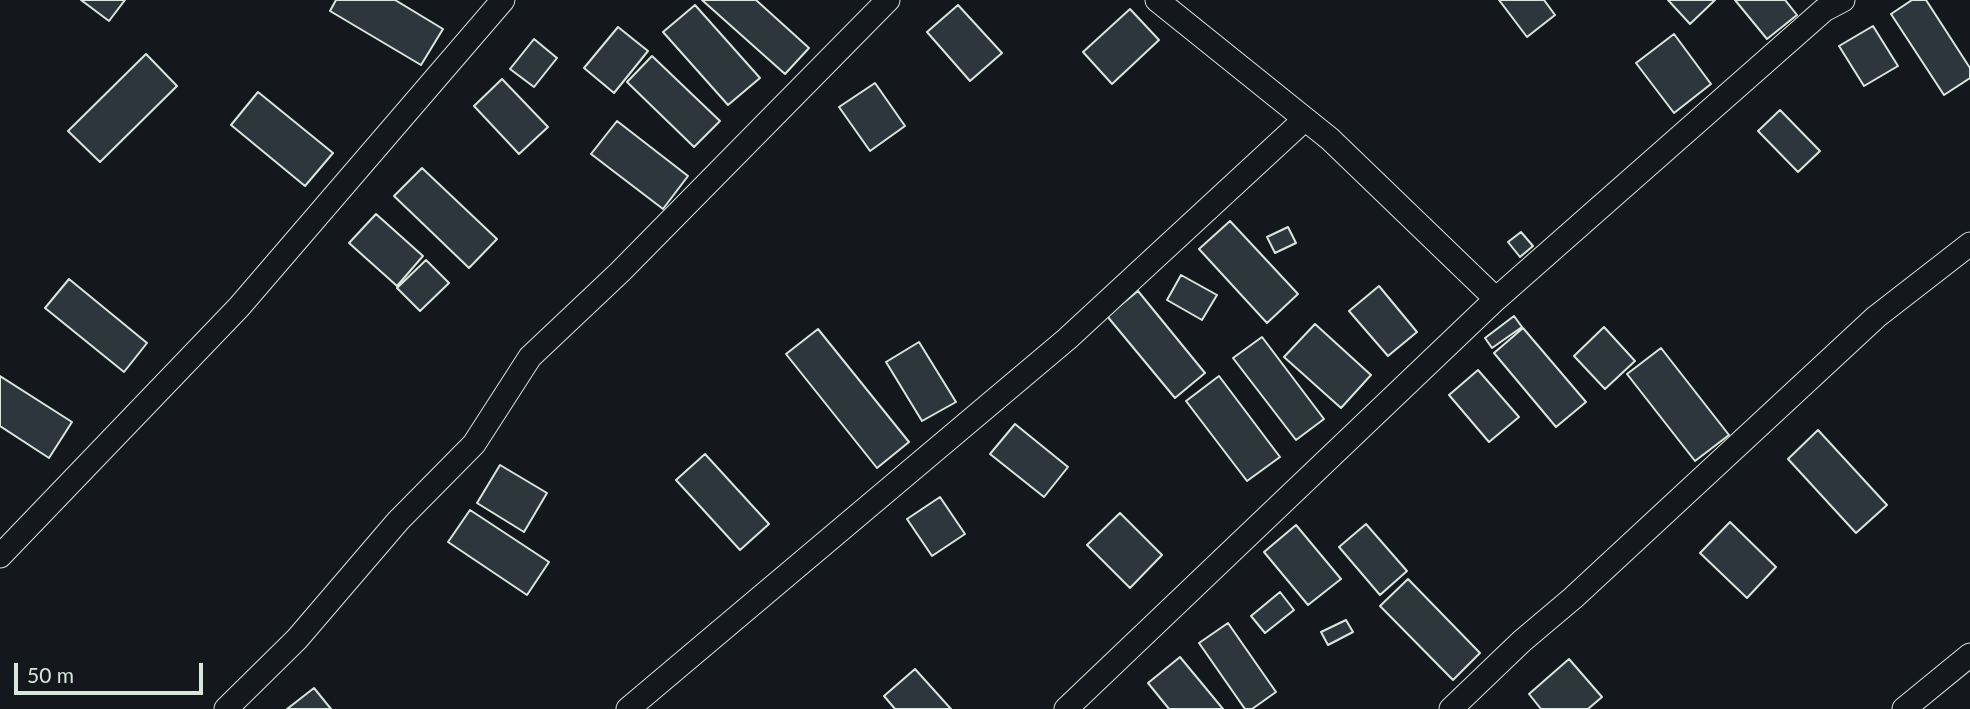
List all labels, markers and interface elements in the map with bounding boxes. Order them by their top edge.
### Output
scale bar [18,650,206,694]
text: 50 m [27,662,74,687]

